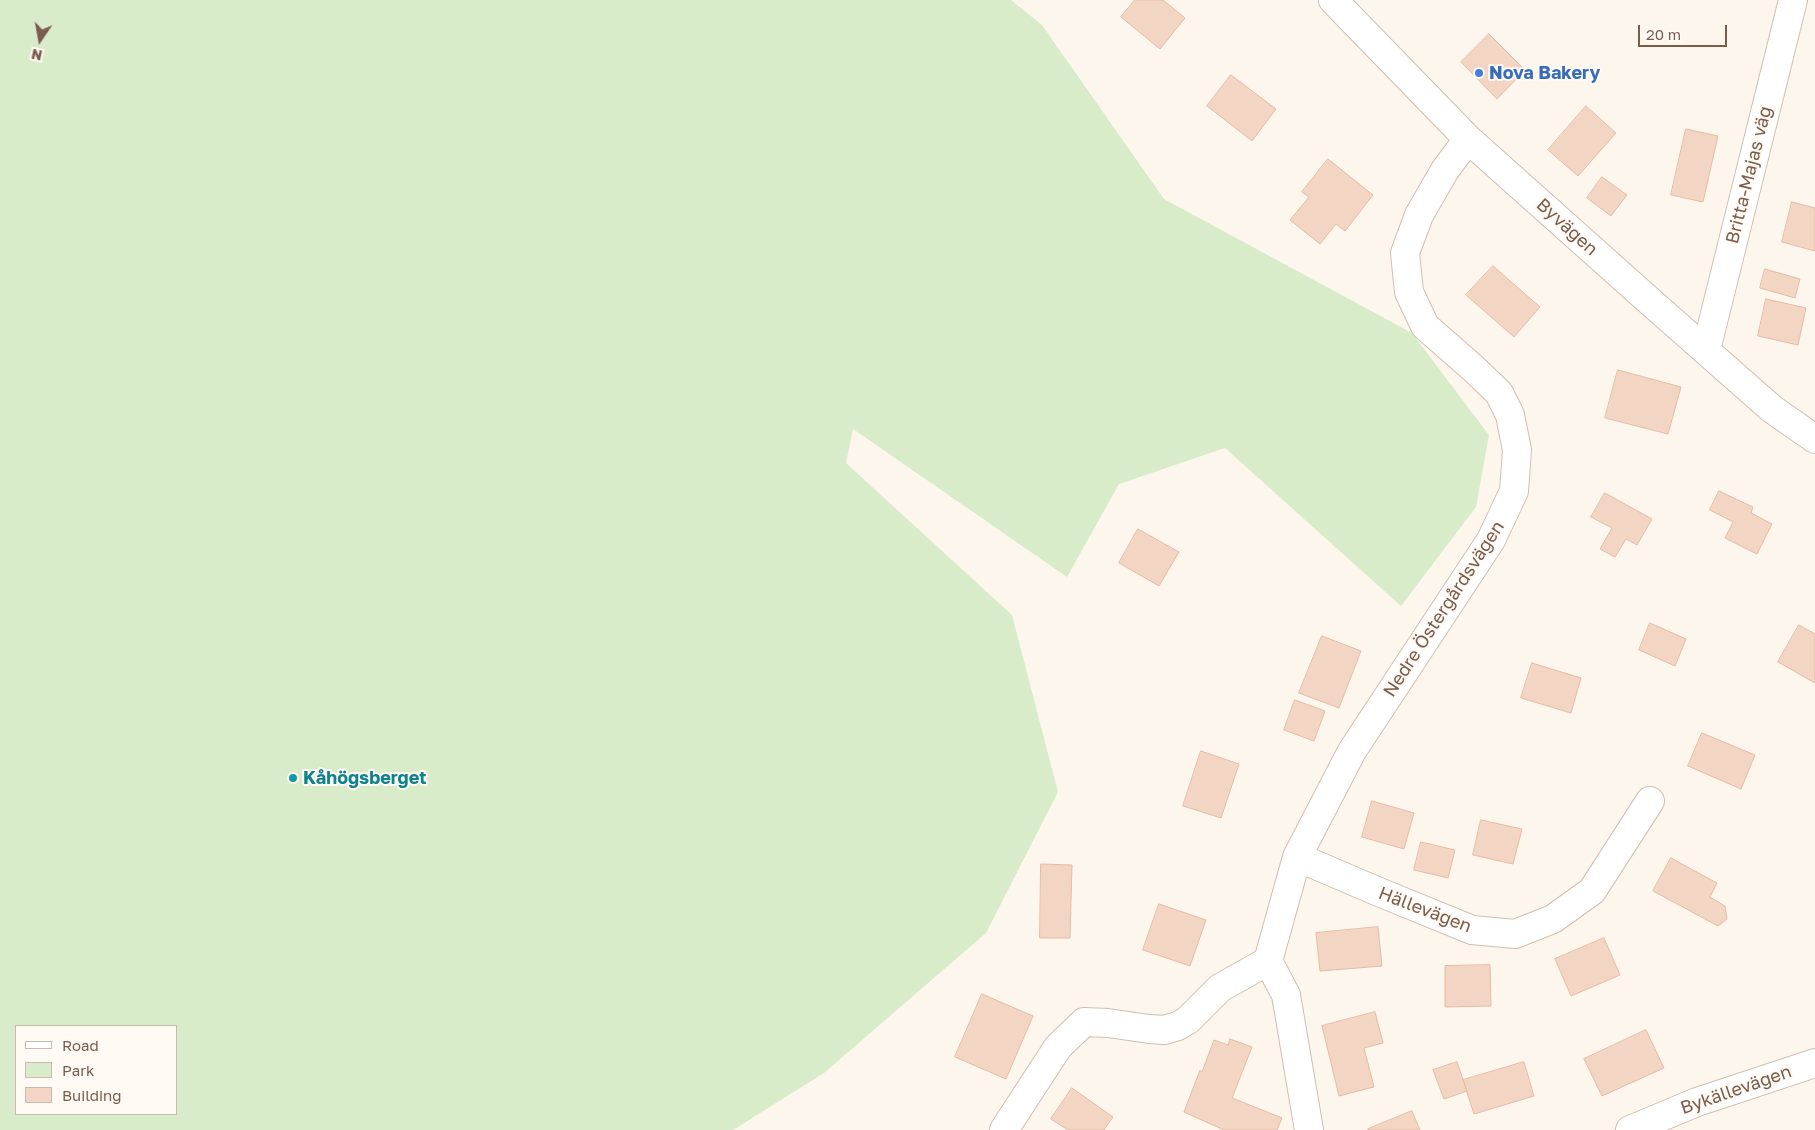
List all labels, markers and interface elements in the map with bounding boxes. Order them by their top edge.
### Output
north arrow [15,15,65,65]
scale bar [1640,15,1729,47]
text: 20 m [1646,25,1681,43]
text: N [30,46,44,65]
place label: Nova Bakery [1489,62,1600,84]
marker: Nova Bakery [1473,67,1485,79]
street label: Britta-Majas väg [1721,104,1777,246]
street label: Byvägen [1532,194,1602,260]
street label: Nedre Östergårdsvägen [1379,517,1509,701]
place label: Kåhögsberget [303,767,426,789]
marker: Kåhögsberget [287,772,299,784]
street label: Hällevägen [1376,882,1474,938]
legend [15,1025,178,1115]
text: Road [62,1036,99,1054]
text: Park [62,1061,94,1079]
street label: Bykällevägen [1678,1061,1794,1119]
text: Building [62,1086,122,1104]

